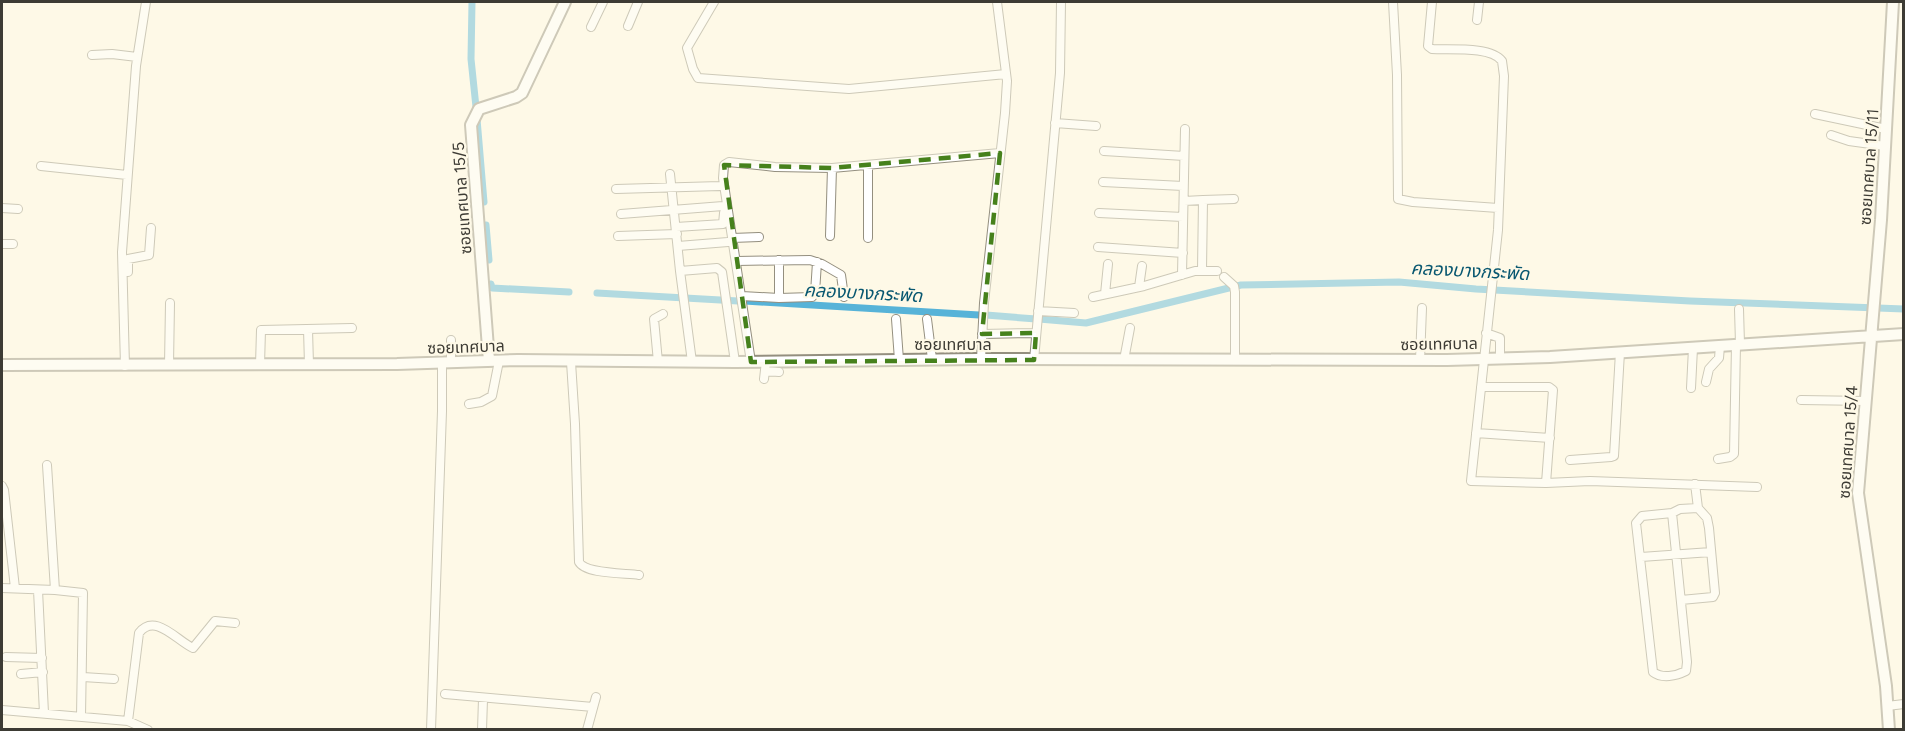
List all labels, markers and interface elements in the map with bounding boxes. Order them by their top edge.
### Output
street label: ซอยเทศบาล 15/11 [1855,108,1883,226]
street label: ซอยเทศบาล 15/5 [449,141,475,255]
water label: คลองบางกระพัด [1410,257,1531,285]
water label: คลองบางกระพัด [803,279,924,307]
street label: ซอยเทศบาล [1400,334,1478,354]
street label: ซอยเทศบาล [914,335,992,354]
street label: ซอยเทศบาล [427,336,505,358]
street label: ซอยเทศบาล 15/4 [1835,385,1861,499]

